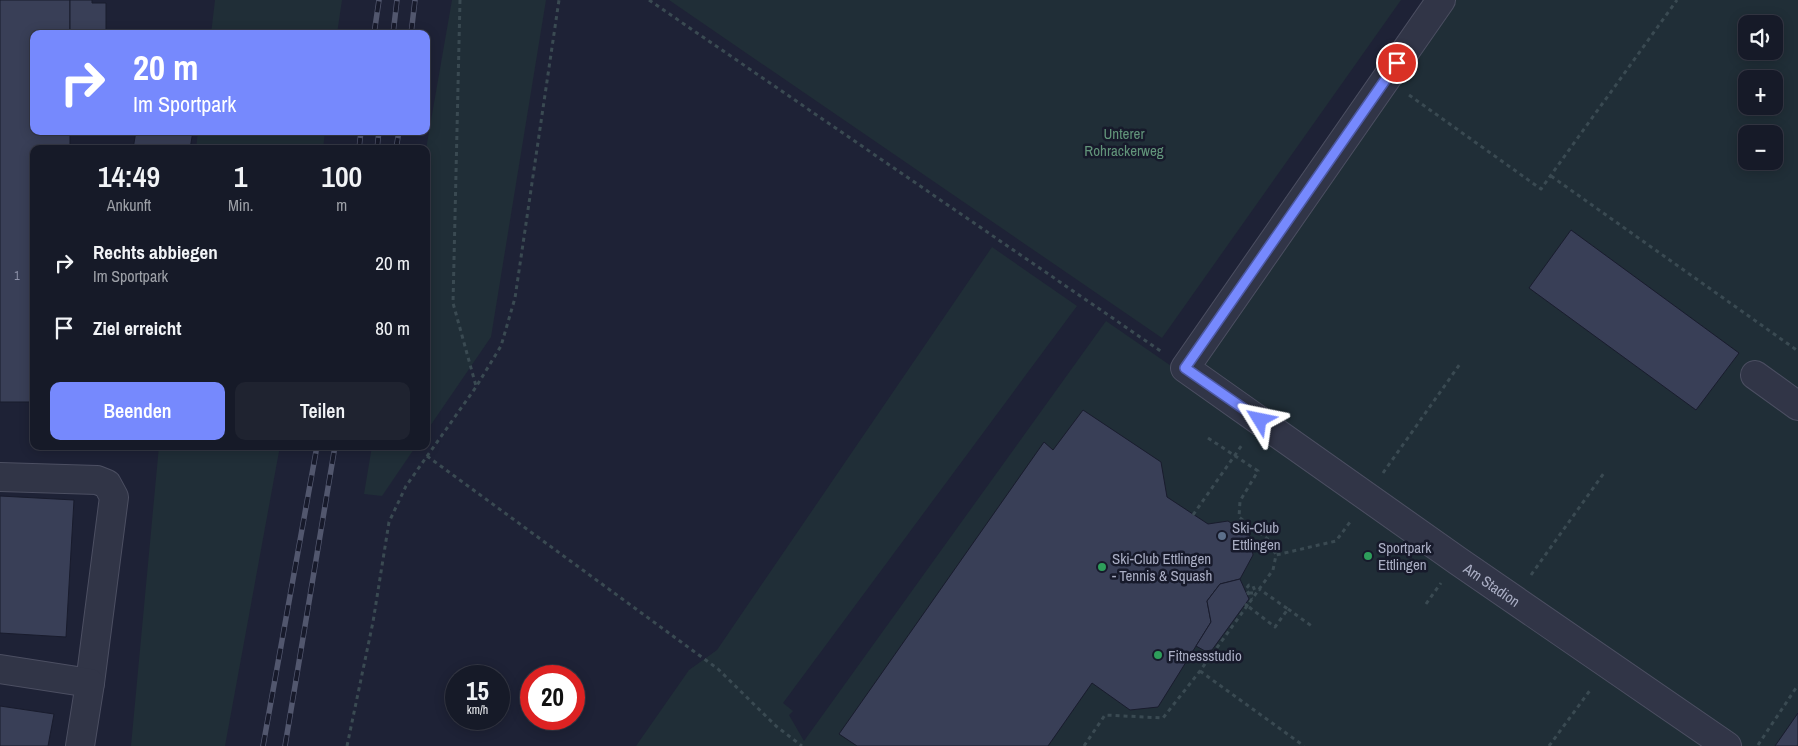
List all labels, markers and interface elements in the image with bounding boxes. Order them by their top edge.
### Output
map controls [1738,15,1783,170]
button: sound [1738,15,1783,60]
pin [1376,42,1418,84]
text: 20 m [133,44,198,91]
icon: arrive [1383,49,1411,77]
icon: right [50,50,115,115]
button: + [1738,70,1783,115]
text: Im Sportpark [133,89,236,119]
park label: Unterer Rohrackerweg [1084,123,1164,161]
button: − [1738,125,1783,170]
text: 14:49 [98,156,160,196]
text: 1 [234,156,248,196]
text: 100 [321,156,362,196]
text: Ankunft [107,194,151,216]
text: Min. [228,194,253,216]
text: m [336,194,347,216]
text: Rechts abbiegen [93,239,218,265]
icon: right [50,249,78,277]
text: 20 m [375,250,410,276]
text: Im Sportpark [93,265,168,287]
house number: 1 [14,268,20,284]
icon: arrive [50,314,78,342]
text: Ziel erreicht [93,315,181,341]
text: 80 m [375,315,410,341]
button: Beenden [50,382,225,440]
button: Teilen [235,382,410,440]
position arrow [1233,393,1285,445]
place label: Ski-Club Ettlingen [1232,517,1281,555]
marker: Ski-Club Ettlingen [1216,530,1228,542]
place label: Sportpark Ettlingen [1378,537,1432,575]
place label: Ski-Club Ettlingen - Tennis & Squash [1112,548,1212,586]
marker: Sportpark Ettlingen [1362,550,1374,562]
street label: Am Stadion [1459,557,1525,611]
marker: Ski-Club Ettlingen - Tennis & Squash [1096,561,1108,573]
place label: Fitnessstudio [1168,645,1242,666]
marker: Fitnessstudio [1152,649,1164,661]
speed limit sign: 20 [520,665,585,730]
text: 15 [466,674,489,708]
text: km/h [467,702,488,718]

